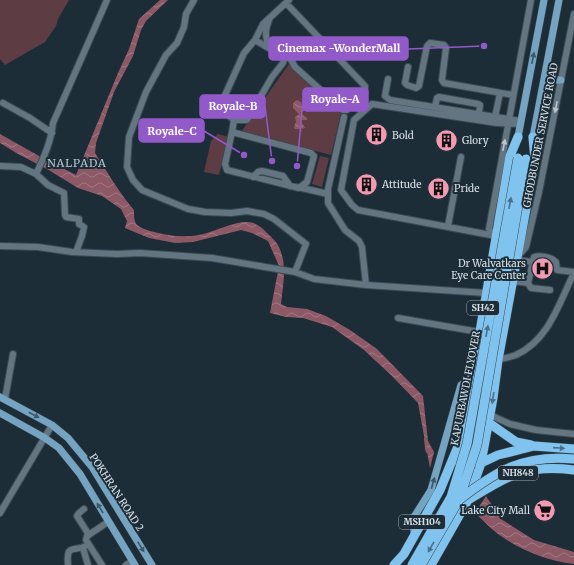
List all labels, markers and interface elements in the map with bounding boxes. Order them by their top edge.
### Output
callout: Cinemax -WonderMall [269,37,408,60]
text: Cinemax -WonderMall [278,41,401,55]
one-way arrow [530,51,536,64]
street label: GHODBUNDER SERVICE ROAD [520,61,561,209]
callout: Royale-A [303,88,368,111]
text: Royale-A [310,92,360,106]
callout: Royale-B [200,95,265,118]
text: Royale-B [208,99,258,113]
one-way arrow [553,101,559,113]
callout: Royale-C [139,119,204,142]
building icon: Bold [364,122,390,148]
text: Royale-C [147,124,197,138]
building icon: Glory [434,127,460,153]
place label: Bold [392,129,414,142]
place label: Glory [462,134,489,147]
one-way arrow [501,139,507,152]
district label: NALPADA [47,156,107,170]
building icon: Attitude [353,171,379,197]
building icon: Pride [425,175,451,201]
place label: Attitude [381,178,421,191]
place label: Pride [454,182,479,195]
one-way arrow [507,197,513,209]
hospital icon: Dr Walvatkars Eye Care Center [529,256,555,282]
place label: Dr Walvatkars Eye Care Center [451,257,526,282]
road number: SH42 [467,301,499,315]
one-way arrow [484,325,490,337]
street label: KAPURBAWDI FLYOVER [448,330,483,447]
one-way arrow [490,392,496,404]
one-way arrow [28,412,40,418]
one-way arrow [553,444,565,451]
street label: POKHRAN ROAD 2 [87,451,147,534]
road number: NH848 [498,466,538,480]
one-way arrow [430,477,436,489]
supermarket icon: Lake City Mall [532,497,558,523]
one-way arrow [96,502,103,514]
place label: Lake City Mall [461,504,530,517]
road number: MSH104 [399,515,445,529]
one-way arrow [137,541,144,553]
one-way arrow [428,541,435,553]

